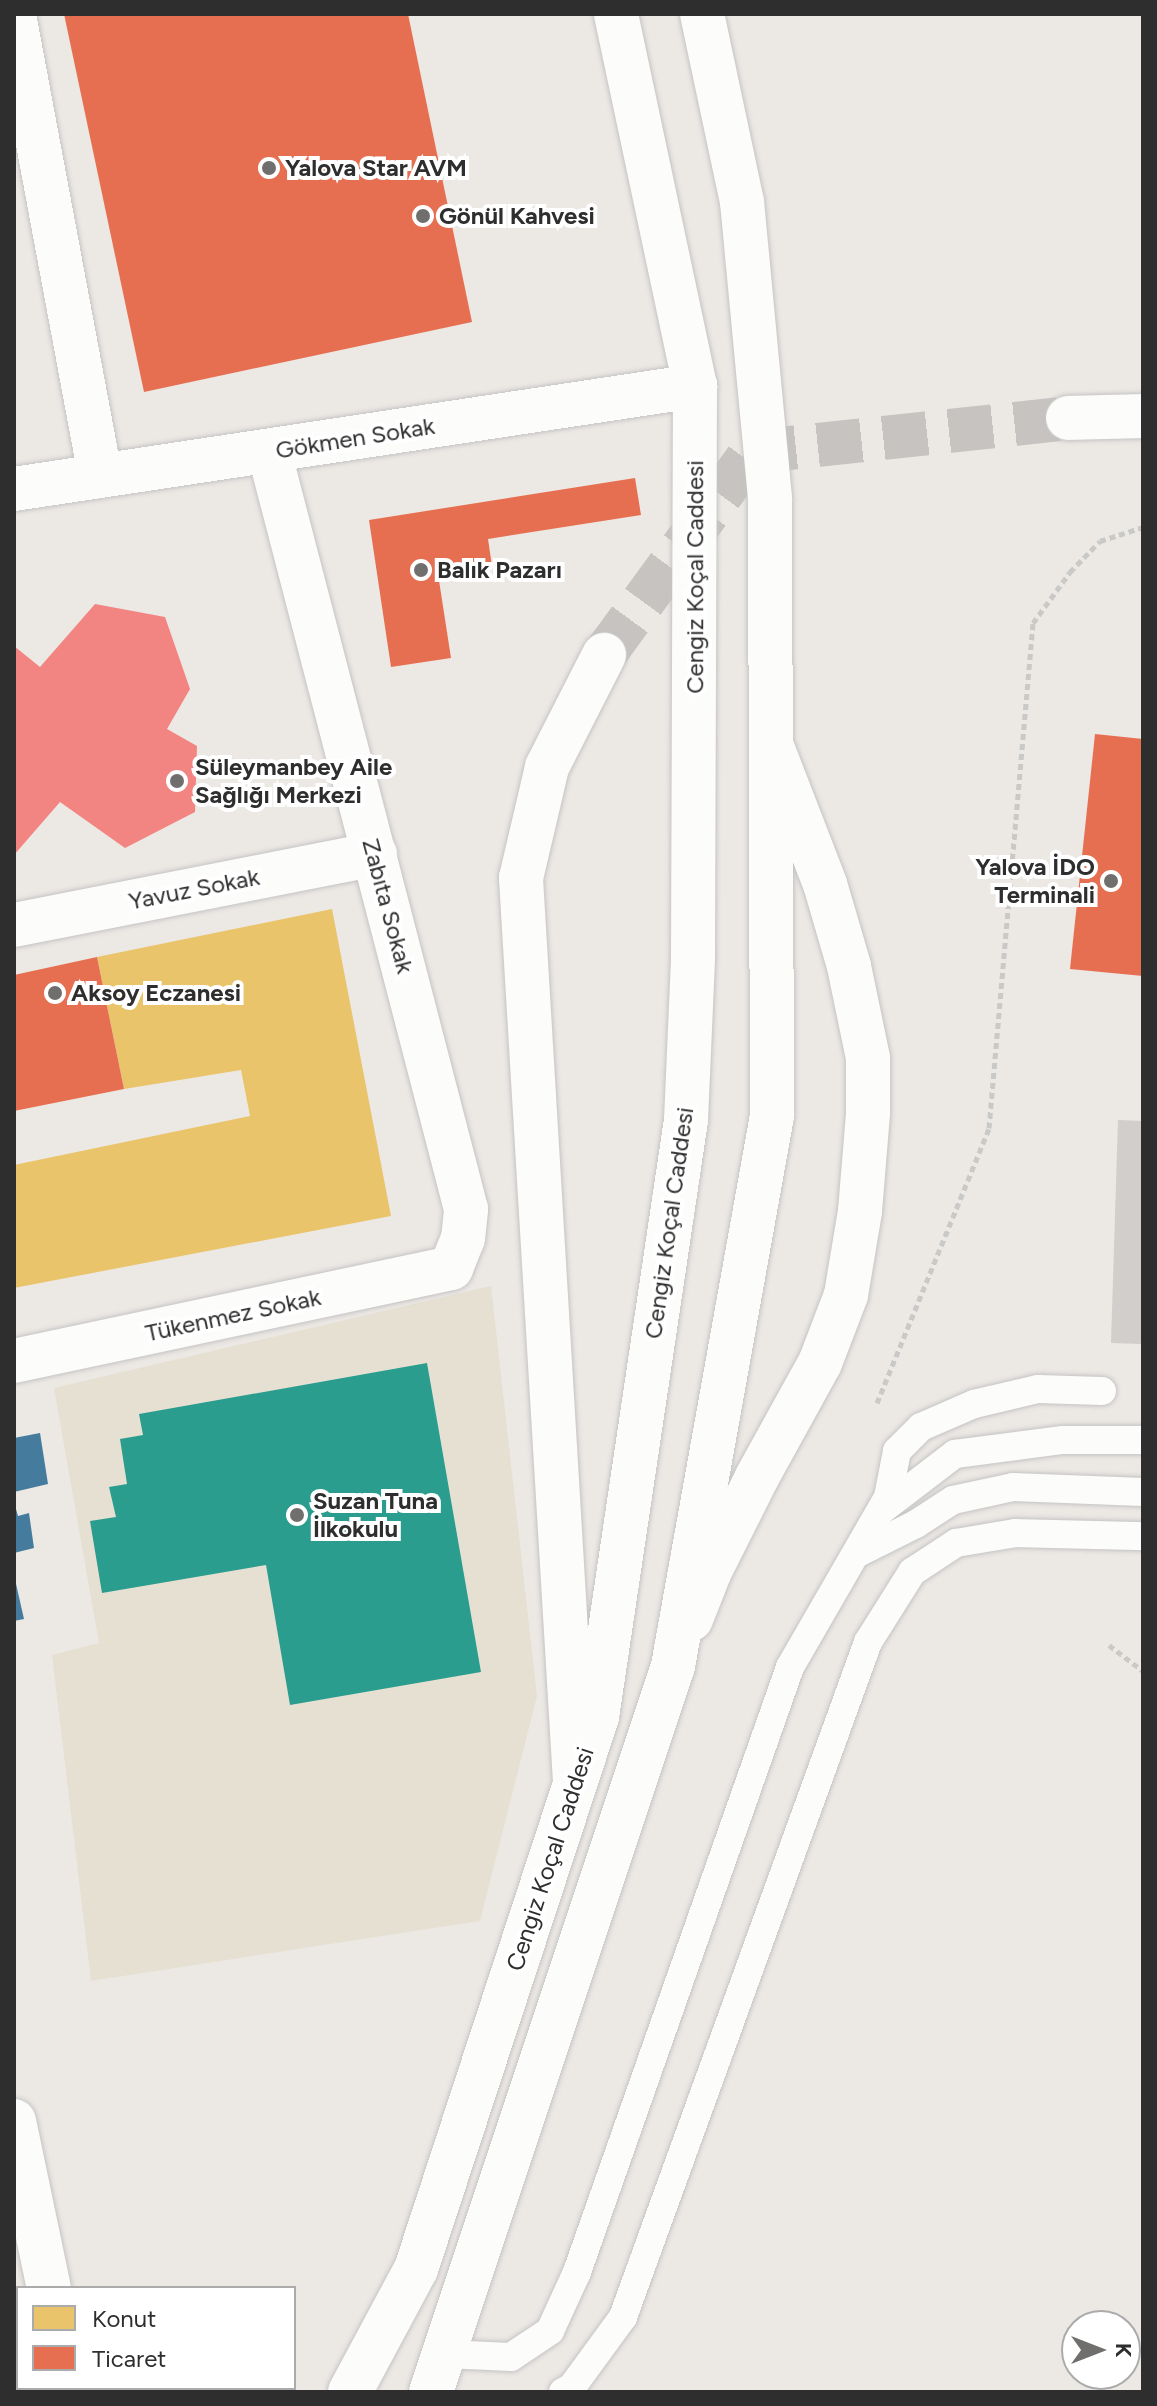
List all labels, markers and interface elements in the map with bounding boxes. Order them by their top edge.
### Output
place label: Yalova Star AVM [285,154,467,182]
marker: Yalova Star AVM [260,159,278,177]
place label: Gönül Kahvesi [439,202,595,230]
marker: Gönül Kahvesi [414,207,432,225]
street label: Gökmen Sokak [273,411,437,465]
street label: Cengiz Koçal Caddesi [681,460,709,694]
place label: Balık Pazarı [437,556,562,584]
marker: Balık Pazarı [412,561,430,579]
place label: Süleymanbey Aile Sağlığı Merkezi [195,753,392,809]
marker: Süleymanbey Aile Sağlığı Merkezi [166,770,188,792]
street label: Zabıta Sokak [356,835,420,977]
place label: Yalova İDO Terminali [975,853,1095,909]
street label: Yavuz Sokak [126,862,262,916]
marker: Yalova İDO Terminali [1102,872,1120,890]
place label: Aksoy Eczanesi [71,979,241,1007]
marker: Aksoy Eczanesi [46,984,64,1002]
street label: Cengiz Koçal Caddesi [638,1105,700,1341]
street label: Tükenmez Sokak [143,1282,323,1348]
place label: Suzan Tuna İlkokulu [313,1487,438,1543]
marker: Suzan Tuna İlkokulu [288,1506,306,1524]
street label: Cengiz Koçal Caddesi [500,1744,600,1974]
legend [16,2286,296,2390]
text: Konut [92,2304,156,2333]
north arrow [1061,2310,1141,2390]
text: K [1110,2343,1137,2357]
text: Ticaret [92,2344,166,2373]

